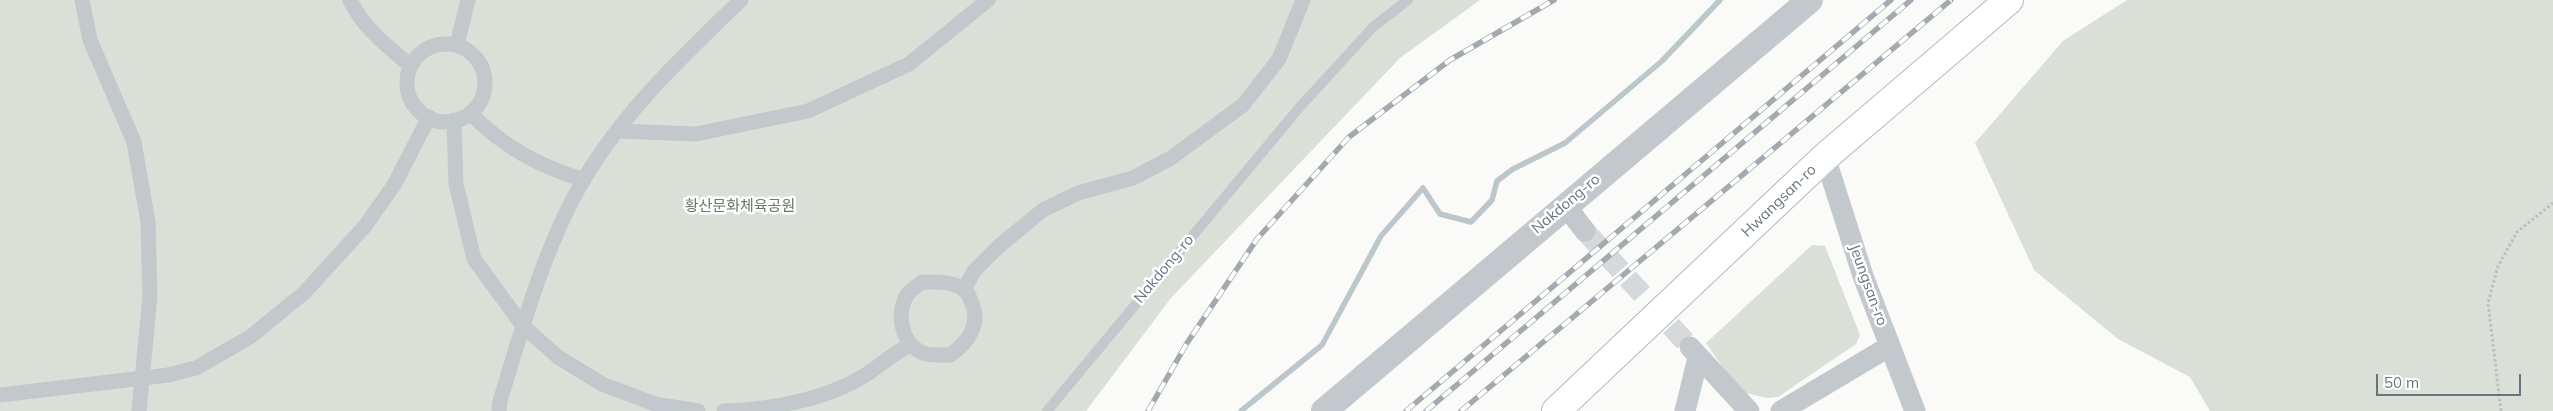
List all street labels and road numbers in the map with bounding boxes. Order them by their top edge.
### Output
street label: Hwangsan-ro [1738,161,1820,241]
street label: Nakdong-ro [1528,170,1604,238]
street label: Nakdong-ro [1130,231,1198,307]
street label: Jeungsan-ro [1845,242,1891,328]

